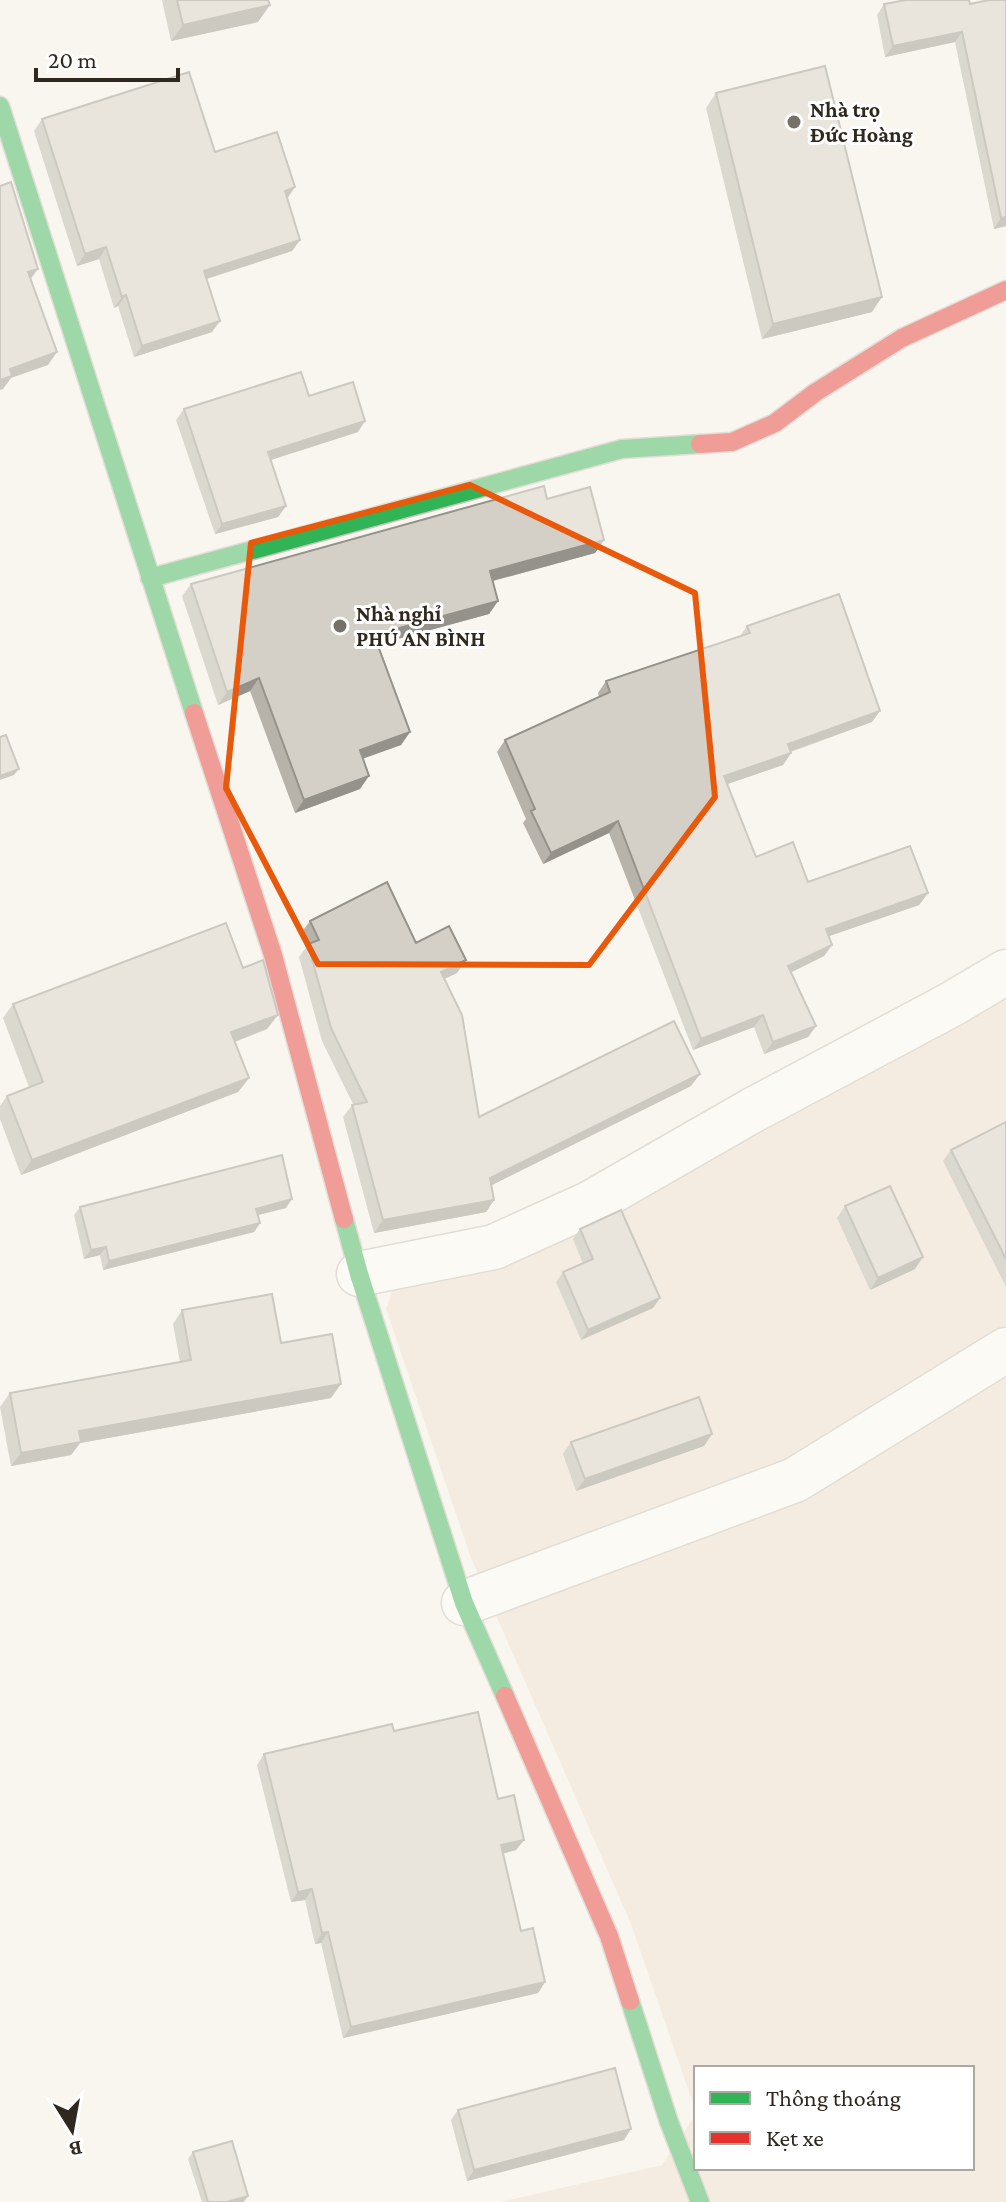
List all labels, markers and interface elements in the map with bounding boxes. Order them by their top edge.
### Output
scale bar [36,32,178,82]
text: 20 m [48,46,97,73]
place label: Nhà trọ Đức Hoàng [810,97,913,147]
marker: Nhà trọ Đức Hoàng [785,113,803,131]
place label: Nhà nghỉ PHÚ AN BÌNH [356,601,485,651]
marker: Nhà nghỉ PHÚ AN BÌNH [331,617,349,635]
legend [694,2066,974,2170]
text: Thông thoáng [766,2084,902,2111]
north arrow [32,2090,112,2170]
text: Kẹt xe [766,2124,824,2151]
text: B [67,2136,84,2163]

